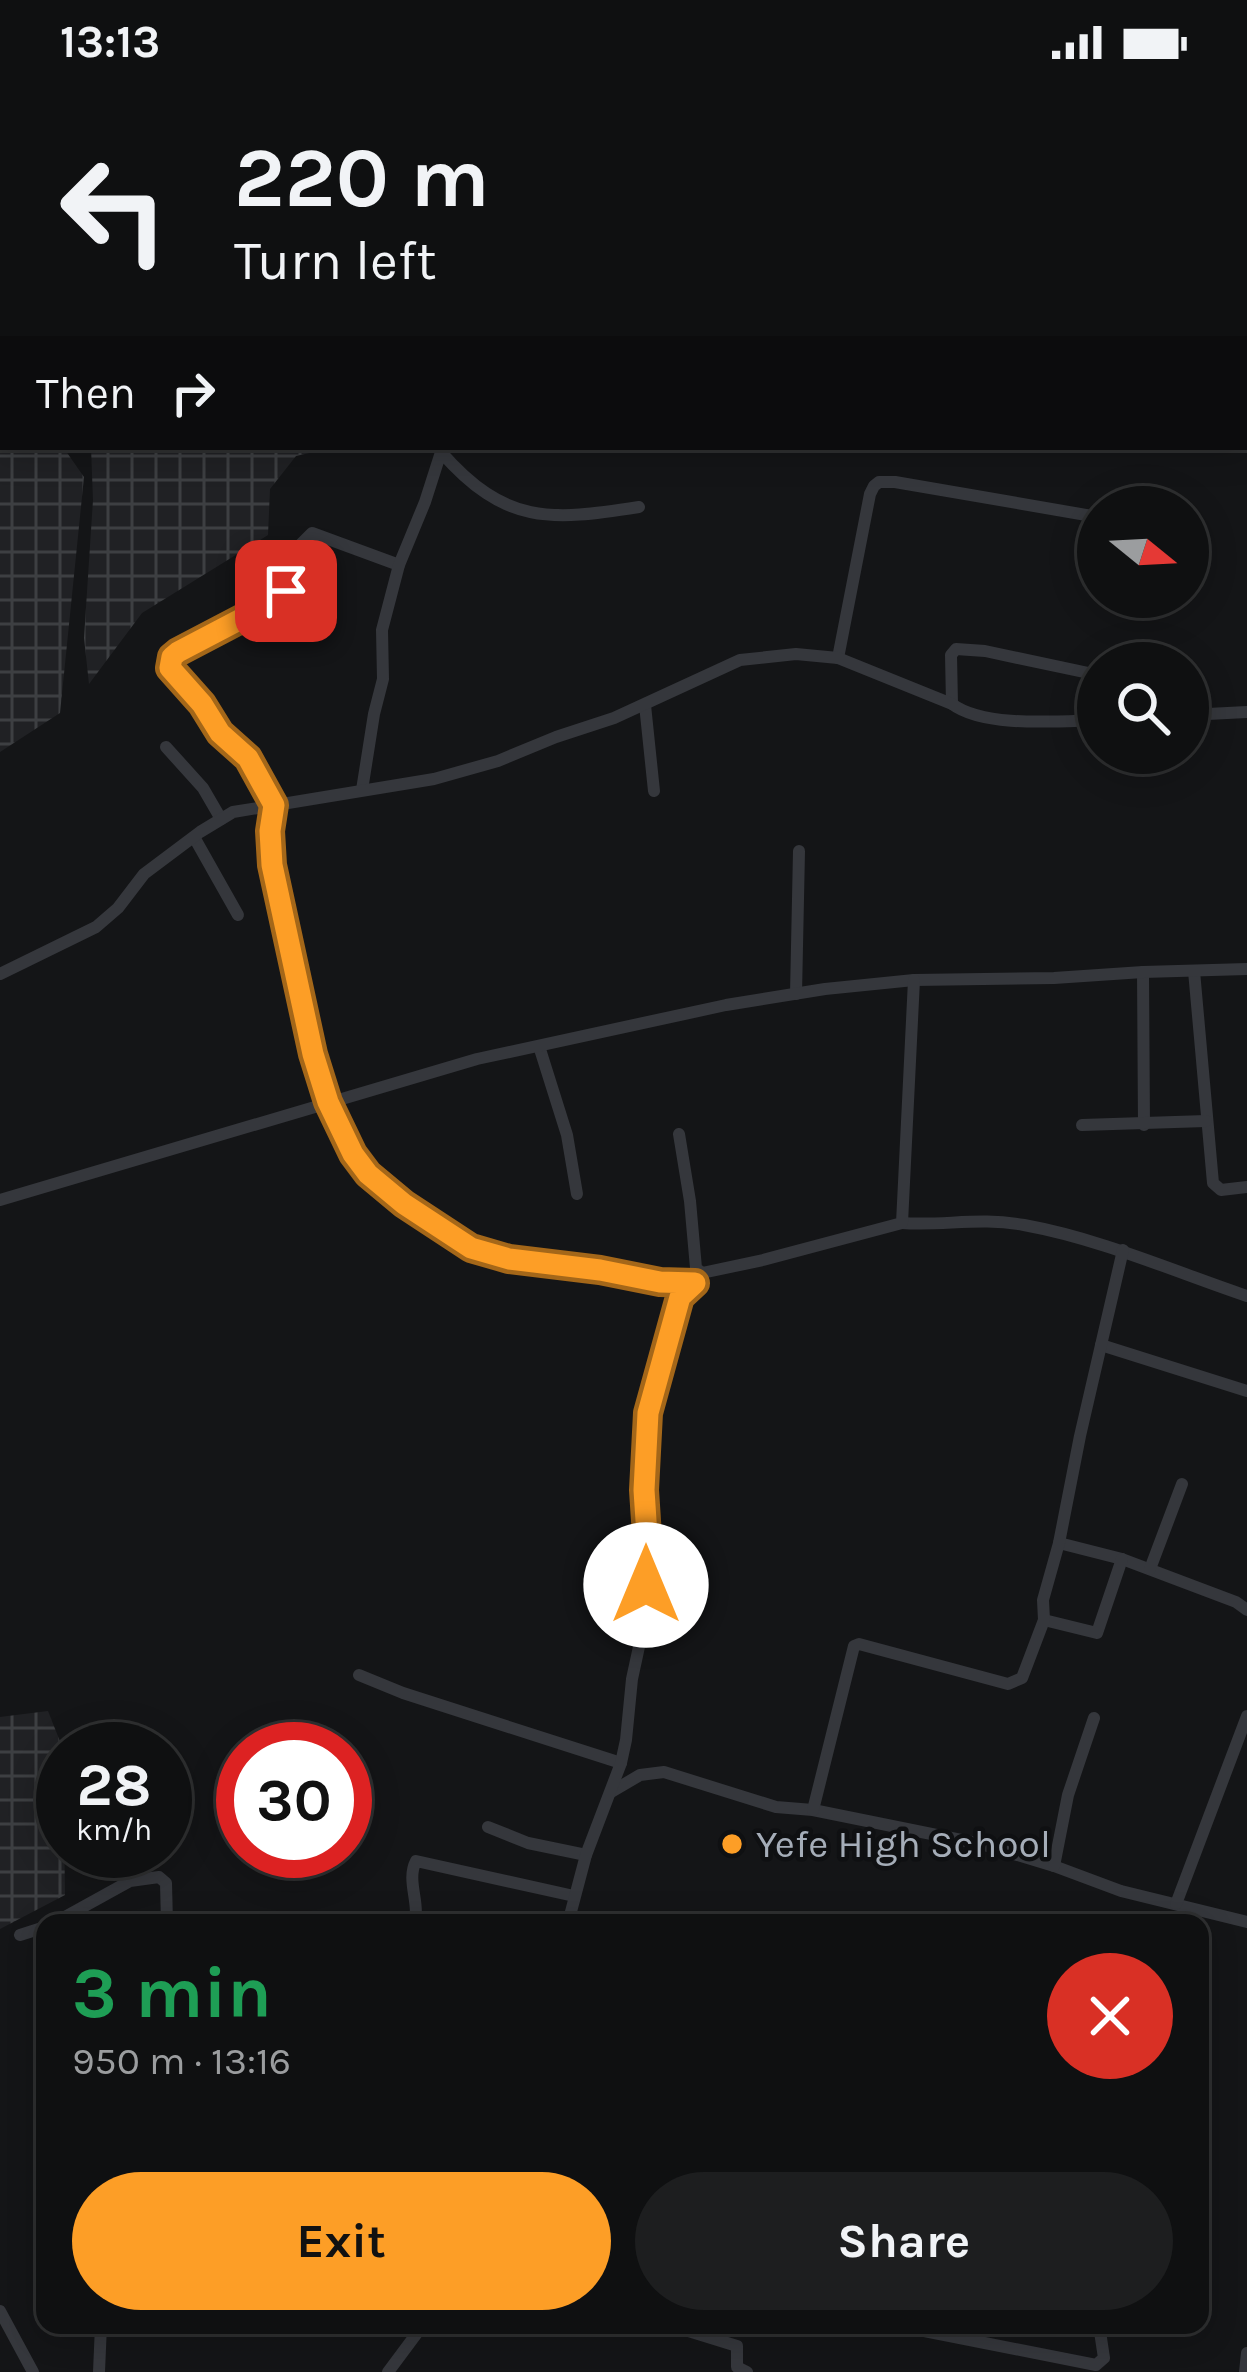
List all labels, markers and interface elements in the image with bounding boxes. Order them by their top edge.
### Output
text: 13:13 [60,16,160,68]
text: 220 m [234,129,490,227]
icon: left [36,132,192,288]
text: Turn left [234,229,437,293]
icon: right [160,360,226,426]
text: Then [36,367,136,419]
north arrow [1077,486,1209,618]
map controls [1077,486,1209,774]
pin [235,540,337,642]
icon: arrive [253,558,319,624]
button: search [1077,642,1209,774]
position arrow [583,1522,709,1648]
speed limit sign: 30 [216,1722,372,1878]
text: 28 [76,1750,152,1820]
text: km/h [76,1812,152,1848]
place label: Yefe High School [756,1821,1051,1867]
marker: Yefe High School [719,1831,745,1857]
text: 3 min [72,1951,272,2035]
button: close [1047,1953,1173,2079]
text: 950 m · 13:16 [72,2038,291,2084]
button: Exit [72,2172,611,2310]
button: Share [635,2172,1173,2310]

